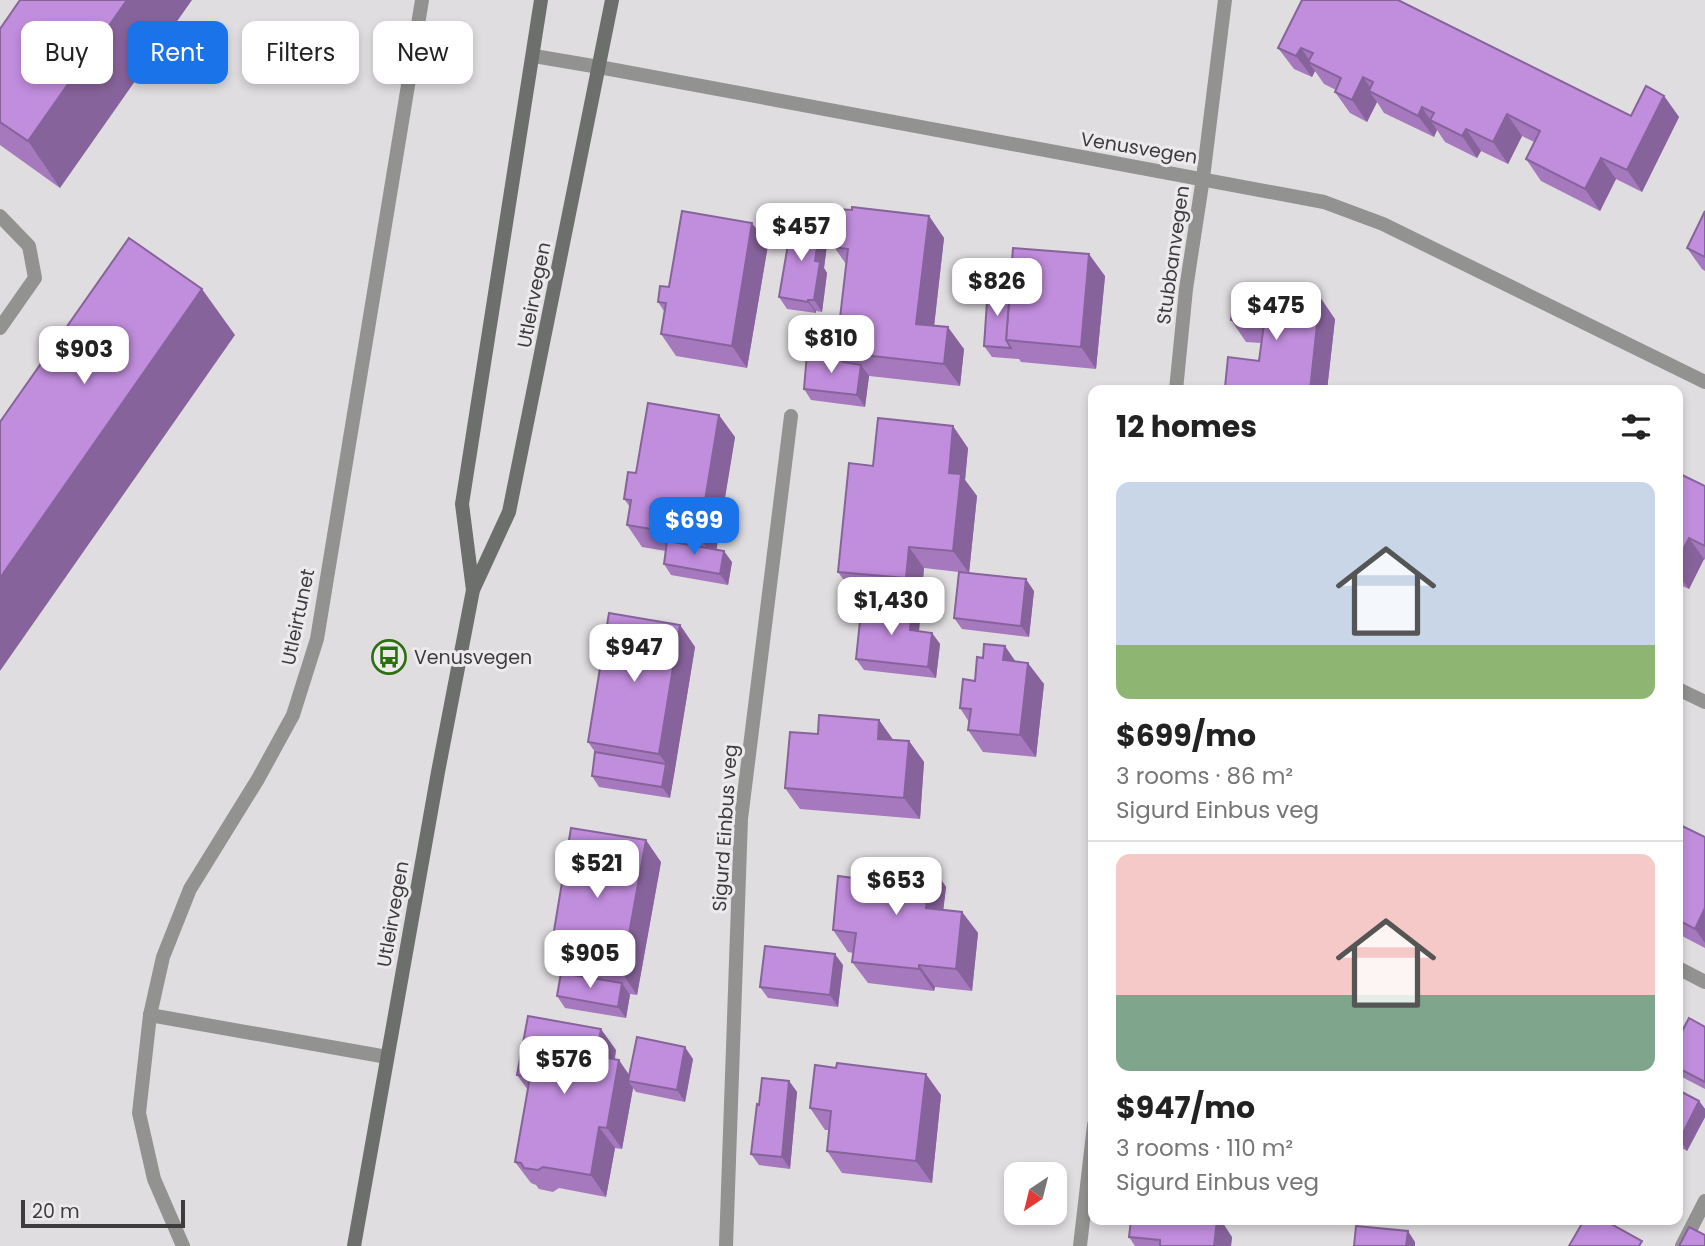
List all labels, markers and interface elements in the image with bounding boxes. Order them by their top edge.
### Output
chip: Buy [21,21,113,84]
chip: Rent [127,21,228,84]
chip: Filters [242,21,359,84]
chip: New [373,21,473,84]
street label: Venusvegen [1079,125,1199,171]
street label: Stubbanvegen [1150,184,1196,326]
pin: $457 [760,204,842,263]
text: $457 [772,210,830,242]
street label: Utleirvegen [511,240,557,350]
pin: $826 [956,258,1038,318]
text: $826 [968,265,1026,297]
pin: $475 [1235,282,1317,342]
text: $475 [1247,289,1305,321]
pin: $810 [790,316,872,375]
text: $810 [804,322,858,354]
pin: $903 [43,326,125,386]
text: $903 [55,333,113,365]
text: 12 homes [1116,405,1257,448]
icon: filters [1617,408,1655,446]
pin: $699 [653,498,735,557]
text: $699 [665,504,723,536]
icon: home [1323,528,1449,654]
street label: Utleirtunet [275,566,321,668]
pin: $1,430 [834,578,948,637]
text: $1,430 [854,584,928,616]
pin: $947 [593,624,675,684]
text: $947 [605,631,663,663]
bus stop icon: Venusvegen [370,638,408,676]
place label: Venusvegen [414,644,532,671]
text: $699/mo [1116,714,1256,757]
street label: Sigurd Einbus veg [706,743,744,913]
text: 3 rooms · 86 m² [1116,760,1293,792]
text: Sigurd Einbus veg [1116,794,1319,826]
pin: $521 [556,841,638,900]
text: $521 [571,847,623,879]
pin: $653 [855,858,937,917]
street label: Utleirvegen [370,859,416,969]
text: $653 [867,864,925,896]
icon: home [1323,900,1449,1026]
pin: $905 [549,930,631,990]
text: $905 [560,937,620,969]
pin: $576 [523,1036,605,1096]
text: $576 [535,1043,593,1075]
text: $947/mo [1116,1086,1255,1129]
text: 3 rooms · 110 m² [1116,1132,1293,1164]
north arrow [1004,1162,1068,1225]
map controls [1004,1162,1067,1225]
text: Sigurd Einbus veg [1116,1166,1319,1198]
scale bar [21,1197,186,1229]
text: 20 m [32,1198,80,1225]

